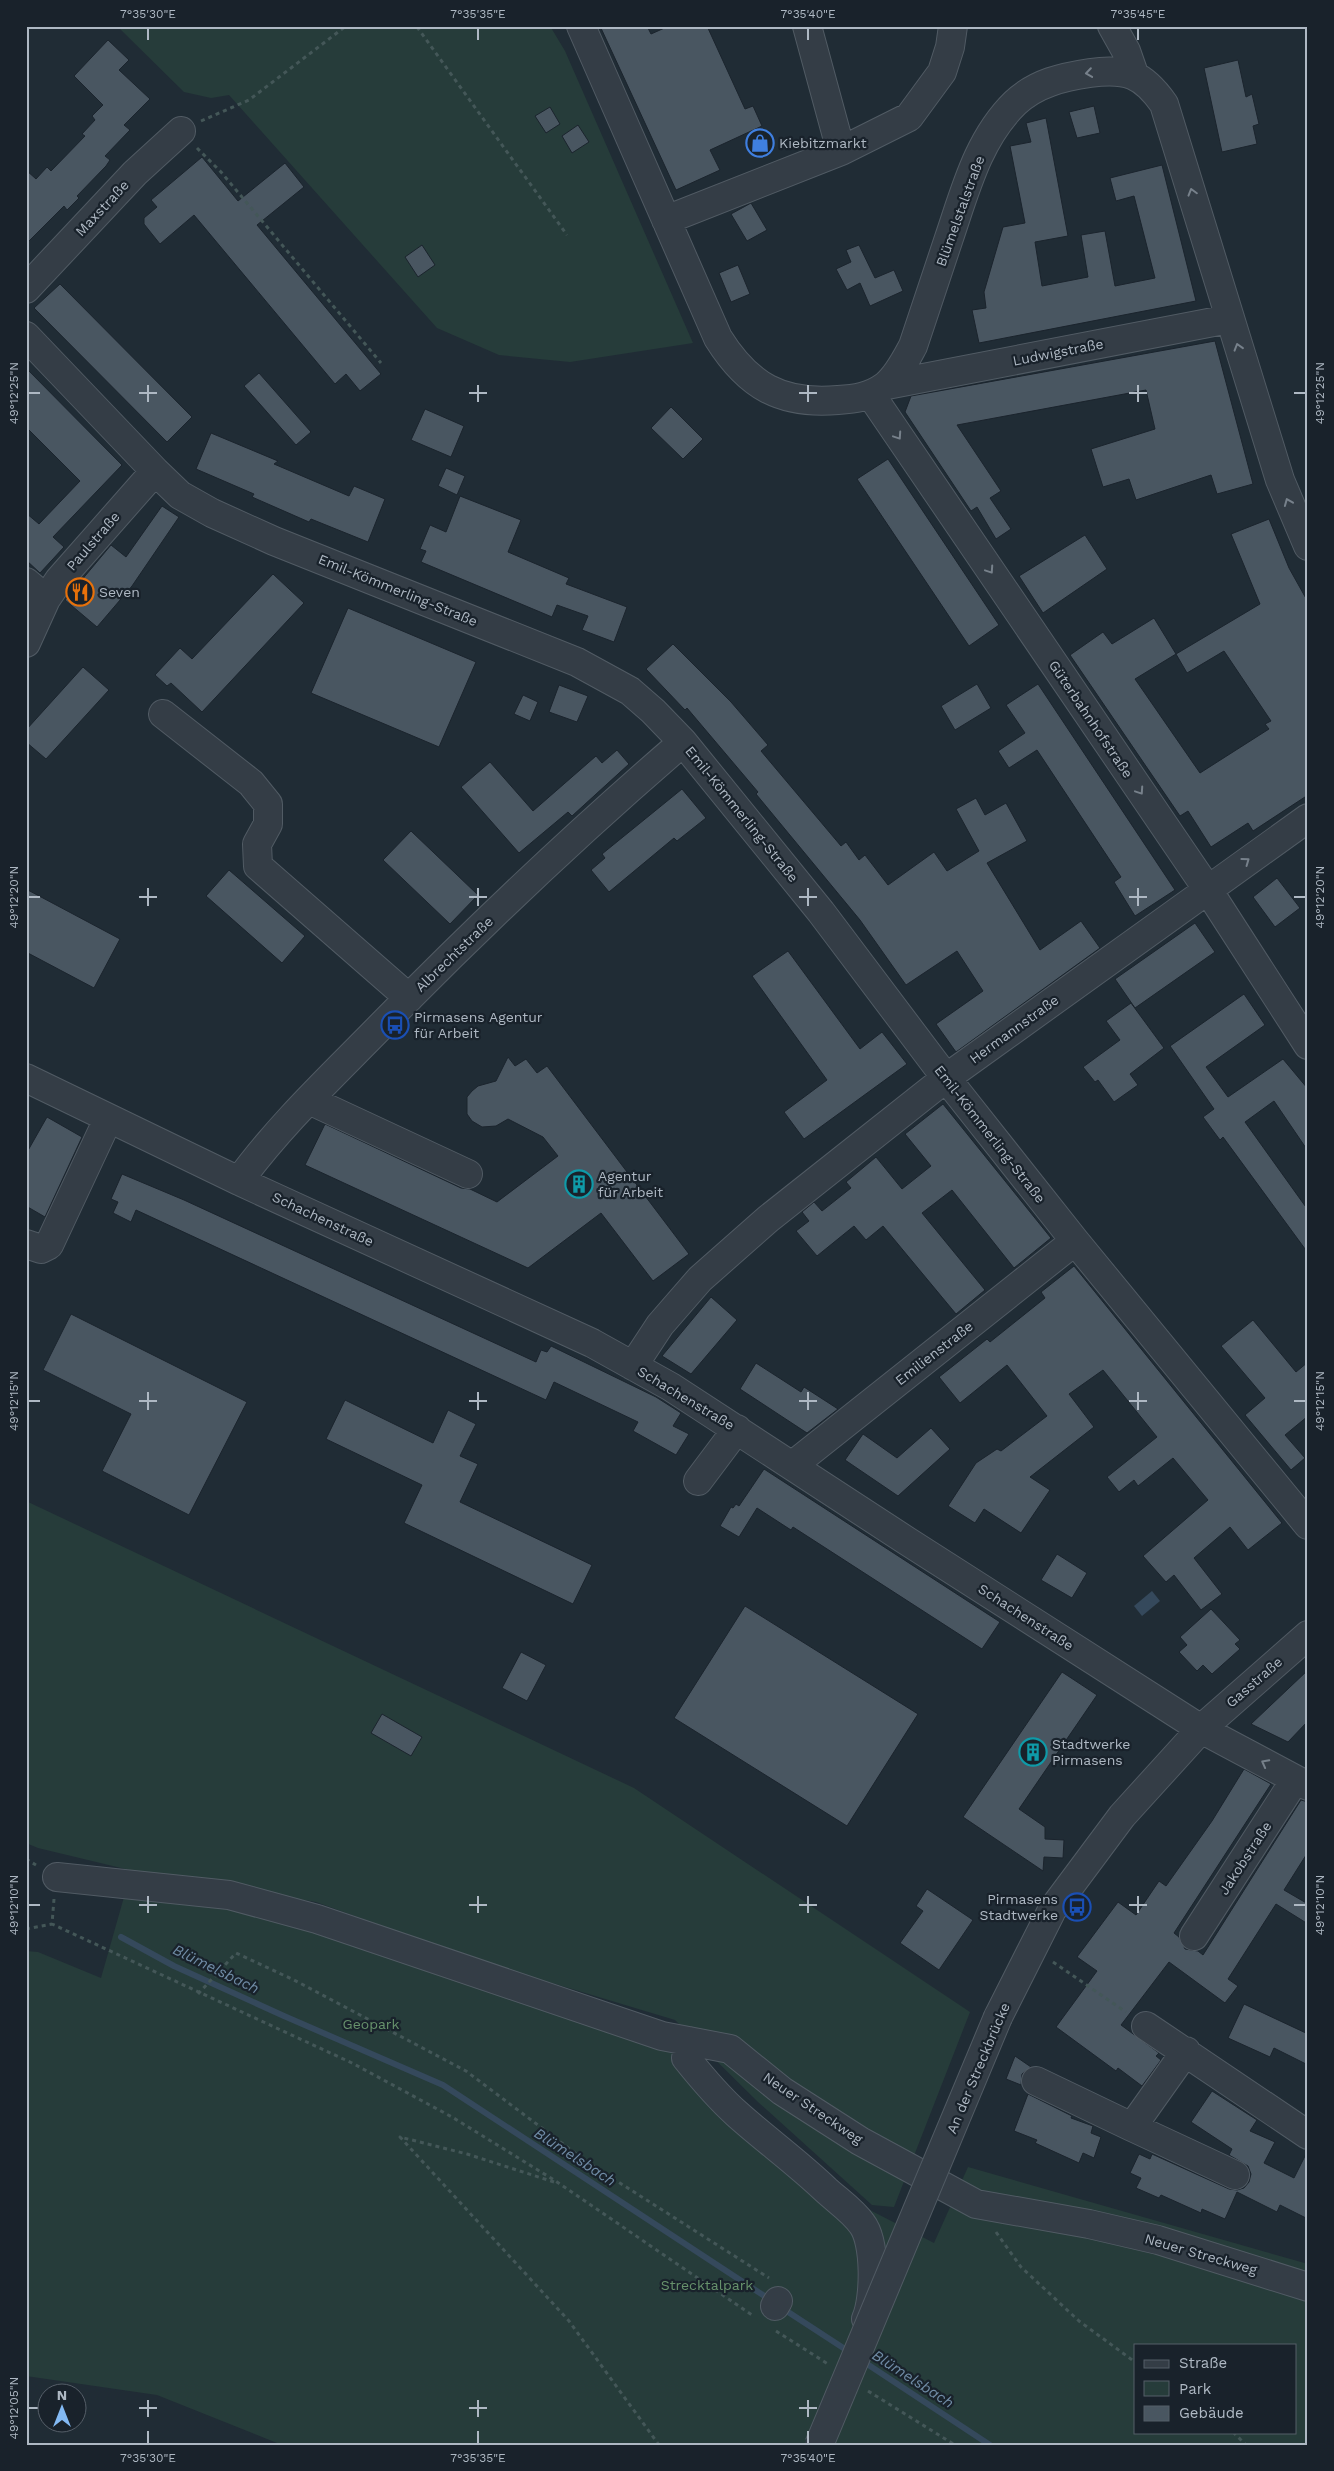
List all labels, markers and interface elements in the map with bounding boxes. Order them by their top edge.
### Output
text: 7°35'30"E [120,7,176,21]
text: 7°35'35"E [450,7,506,21]
text: 7°35'40"E [780,7,836,21]
text: 7°35'45"E [1111,7,1166,21]
one-way arrow [1085,67,1093,78]
shop icon: Kiebitzmarkt [745,128,775,158]
place label: Kiebitzmarkt [779,135,867,151]
street label: Blümelstalstraße [933,153,987,269]
street label: Maxstraße [72,177,132,239]
one-way arrow [1187,188,1197,196]
street label: Ludwigstraße [1011,335,1105,369]
one-way arrow [1234,344,1244,352]
text: 49°12'25"N [7,362,21,424]
text: 49°12'25"N [1313,362,1327,424]
one-way arrow [892,430,901,439]
one-way arrow [1284,498,1294,507]
street label: Paulstraße [63,508,123,574]
street label: Emil-Kömmerling-Straße [316,551,480,629]
one-way arrow [983,565,993,574]
restaurant icon: Seven [65,577,95,607]
place label: Seven [99,584,140,600]
street label: Güterbahnhofstraße [1046,657,1136,781]
street label: Emil-Kömmerling-Straße [682,743,802,885]
one-way arrow [1134,785,1143,795]
one-way arrow [1240,858,1249,866]
text: 49°12'20"N [7,866,21,928]
text: 49°12'20"N [1313,866,1327,928]
street label: Albrechtstraße [412,913,496,995]
street label: Hermannstraße [966,991,1062,1067]
place label: Pirmasens Agentur für Arbeit [414,1009,543,1041]
bus stop icon: Pirmasens Agentur für Arbeit [380,1010,410,1040]
street label: Emil-Kömmerling-Straße [931,1062,1049,1206]
place label: Agentur für Arbeit [598,1168,663,1200]
building icon: Agentur für Arbeit [564,1169,594,1199]
street label: Schachenstraße [270,1188,376,1250]
street label: Emilienstraße [892,1318,976,1388]
street label: Schachenstraße [635,1363,737,1433]
text: 49°12'15"N [7,1371,21,1431]
text: 49°12'15"N [1313,1371,1327,1431]
street label: Schachenstraße [975,1580,1077,1654]
street label: Gasstraße [1223,1653,1285,1711]
place label: Stadtwerke Pirmasens [1052,1736,1130,1768]
building icon: Stadtwerke Pirmasens [1018,1737,1048,1767]
one-way arrow [1261,1759,1270,1769]
street label: Jakobstraße [1215,1818,1275,1898]
text: 49°12'10"N [7,1875,21,1935]
text: 49°12'10"N [1313,1875,1327,1935]
place label: Pirmasens Stadtwerke [980,1891,1058,1923]
bus stop icon: Pirmasens Stadtwerke [1062,1892,1092,1922]
water label: Blümelsbach [170,1940,262,1998]
street label: An der Streckbrücke [943,2000,1013,2136]
park label: Geopark [343,2016,400,2032]
street label: Neuer Streckweg [760,2069,866,2147]
water label: Blümelsbach [531,2124,619,2190]
street label: Neuer Streckweg [1143,2230,1260,2278]
park label: Strecktalpark [661,2277,753,2293]
legend [1134,2344,1296,2434]
water label: Blümelsbach [869,2346,957,2412]
text: Straße [1179,2354,1227,2372]
text: 49°12'05"N [7,2377,21,2439]
text: Park [1179,2380,1212,2398]
north arrow [38,2384,88,2434]
text: N [57,2387,67,2403]
text: Gebäude [1179,2404,1244,2422]
text: 7°35'30"E [120,2451,176,2465]
text: 7°35'35"E [450,2451,506,2465]
text: 7°35'40"E [780,2451,836,2465]

